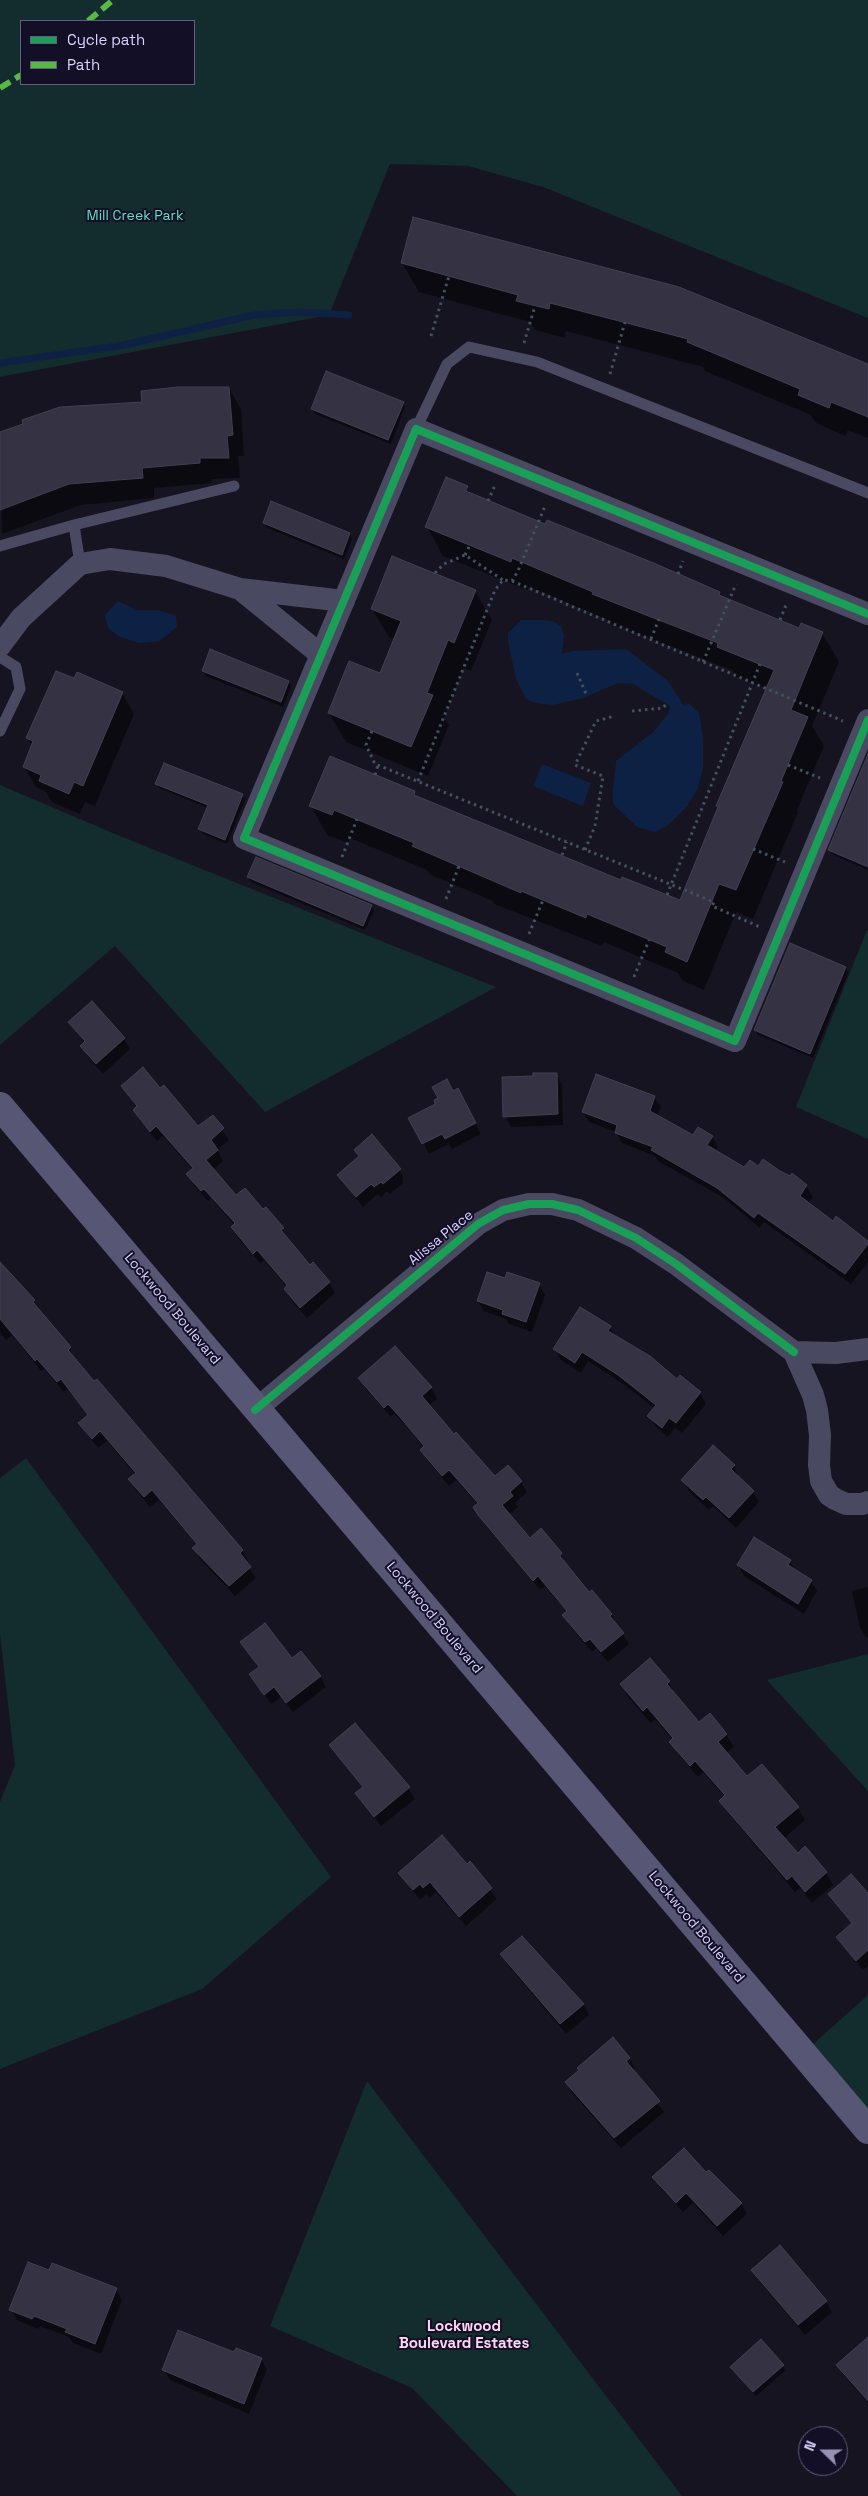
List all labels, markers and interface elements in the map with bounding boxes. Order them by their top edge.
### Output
legend [20,20,195,85]
text: Cycle path [67,30,145,49]
text: Path [67,55,100,74]
park label: Mill Creek Park [87,208,183,224]
street label: Alissa Place [405,1207,477,1269]
street label: Lockwood Boulevard [120,1250,224,1368]
street label: Lockwood Boulevard [382,1559,486,1677]
street label: Lockwood Boulevard [644,1868,748,1986]
district label: Lockwood Boulevard Estates [399,2318,529,2353]
north arrow [798,2426,848,2476]
text: N [800,2438,820,2453]

